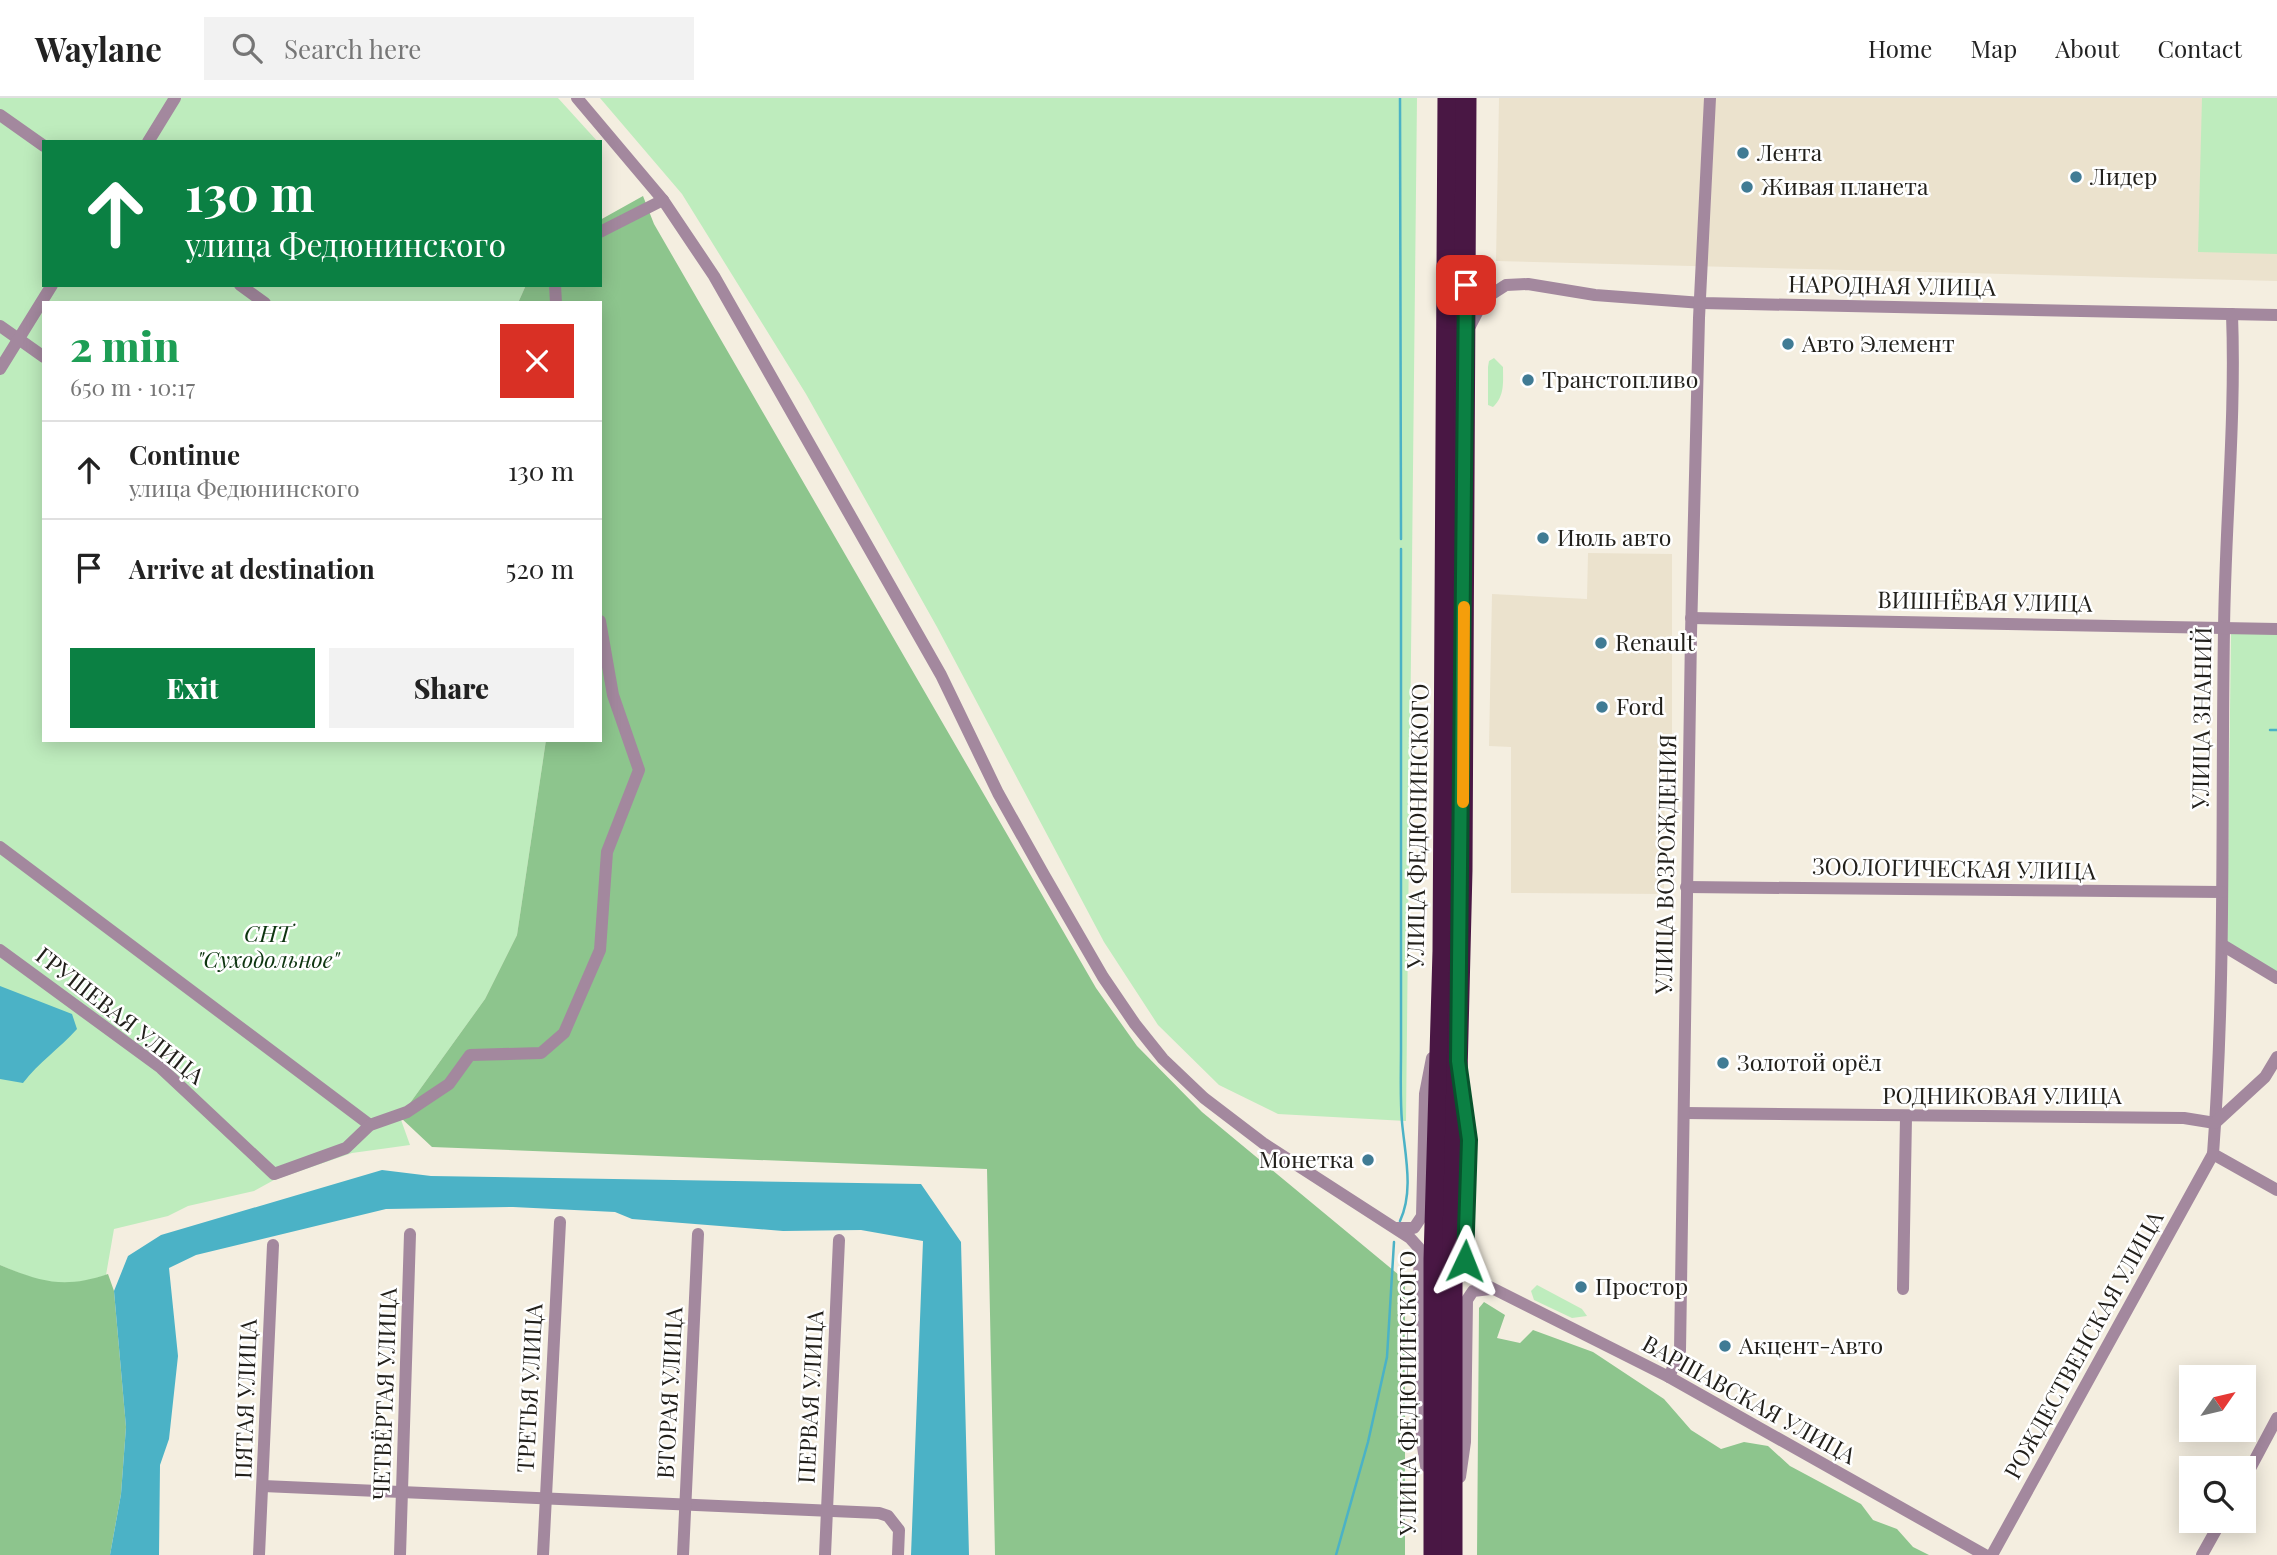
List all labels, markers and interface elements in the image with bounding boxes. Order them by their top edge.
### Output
search box [204,17,694,80]
text: Waylane [35,26,162,70]
icon: search [228,29,266,67]
text: Search here [284,31,421,66]
text: Home [1868,32,1932,64]
text: Map [1970,32,2017,64]
text: About [2055,32,2119,64]
text: Contact [2157,32,2242,64]
place label: Лента [1756,136,1823,167]
marker: Лента [1735,145,1751,161]
text: 130 m [185,159,315,224]
place label: Лидер [2089,160,2157,191]
icon: ahead [70,168,161,259]
marker: Лидер [2068,169,2084,185]
place label: Живая планета [1761,170,1929,201]
marker: Живая планета [1739,179,1755,195]
text: улица Федюнинского [185,222,506,265]
pin [1436,255,1496,315]
icon: arrive [1447,266,1485,304]
street label: НАРОДНАЯ УЛИЦА [1788,267,1997,302]
text: 2 min [70,317,179,373]
button: close [500,324,574,398]
place label: Авто Элемент [1801,327,1955,358]
marker: Авто Элемент [1780,336,1796,352]
place label: Транстопливо [1542,363,1698,394]
text: 650 m · 10:17 [70,371,195,402]
marker: Транстопливо [1520,372,1536,388]
text: Continue [129,437,240,472]
icon: ahead [70,451,108,489]
text: 130 m [508,453,574,488]
text: улица Федюнинского [129,472,360,503]
place label: Июль авто [1557,521,1671,552]
marker: Июль авто [1535,530,1551,546]
icon: arrive [70,549,108,587]
text: Arrive at destination [129,551,375,586]
text: 520 m [506,551,574,586]
street label: ВИШНЁВАЯ УЛИЦА [1877,583,2093,618]
place label: Renault [1615,626,1696,657]
street label: УЛИЦА ЗНАНИЙ [2183,626,2218,810]
marker: Renault [1593,635,1609,651]
button: Exit [70,648,315,728]
button: Share [329,648,574,728]
street label: УЛИЦА ФЕДЮНИНСКОГО [1398,683,1434,970]
place label: Ford [1616,690,1664,721]
marker: Ford [1594,699,1610,715]
street label: УЛИЦА ВОЗРОЖДЕНИЯ [1647,734,1682,995]
street label: ЗООЛОГИЧЕСКАЯ УЛИЦА [1812,850,2097,885]
park label: СНТ "Суходольное" [197,917,340,974]
street label: ГРУШЕВАЯ УЛИЦА [30,939,212,1091]
place label: Золотой орёл [1737,1046,1882,1077]
marker: Золотой орёл [1715,1055,1731,1071]
street label: РОДНИКОВАЯ УЛИЦА [1882,1079,2122,1110]
place label: Монетка [1259,1143,1355,1174]
marker: Монетка [1360,1152,1376,1168]
street label: РОЖДЕСТВЕНСКАЯ УЛИЦА [1996,1204,2170,1484]
position arrow [1428,1224,1502,1298]
street label: УЛИЦА ФЕДЮНИНСКОГО [1391,1250,1422,1537]
place label: Простор [1595,1270,1688,1301]
marker: Простор [1573,1279,1589,1295]
street label: ЧЕТВЁРТАЯ УЛИЦА [364,1287,403,1501]
street label: ТРЕТЬЯ УЛИЦА [509,1302,548,1473]
street label: ВТОРАЯ УЛИЦА [649,1306,689,1480]
street label: ПЕРВАЯ УЛИЦА [789,1309,830,1484]
street label: ПЯТАЯ УЛИЦА [226,1318,263,1479]
street label: ВАРШАВСКАЯ УЛИЦА [1637,1327,1863,1471]
place label: Акцент-Авто [1738,1329,1883,1360]
marker: Акцент-Авто [1717,1338,1733,1354]
north arrow [2179,1365,2256,1442]
map controls [2179,1365,2256,1533]
button: search [2179,1456,2256,1533]

